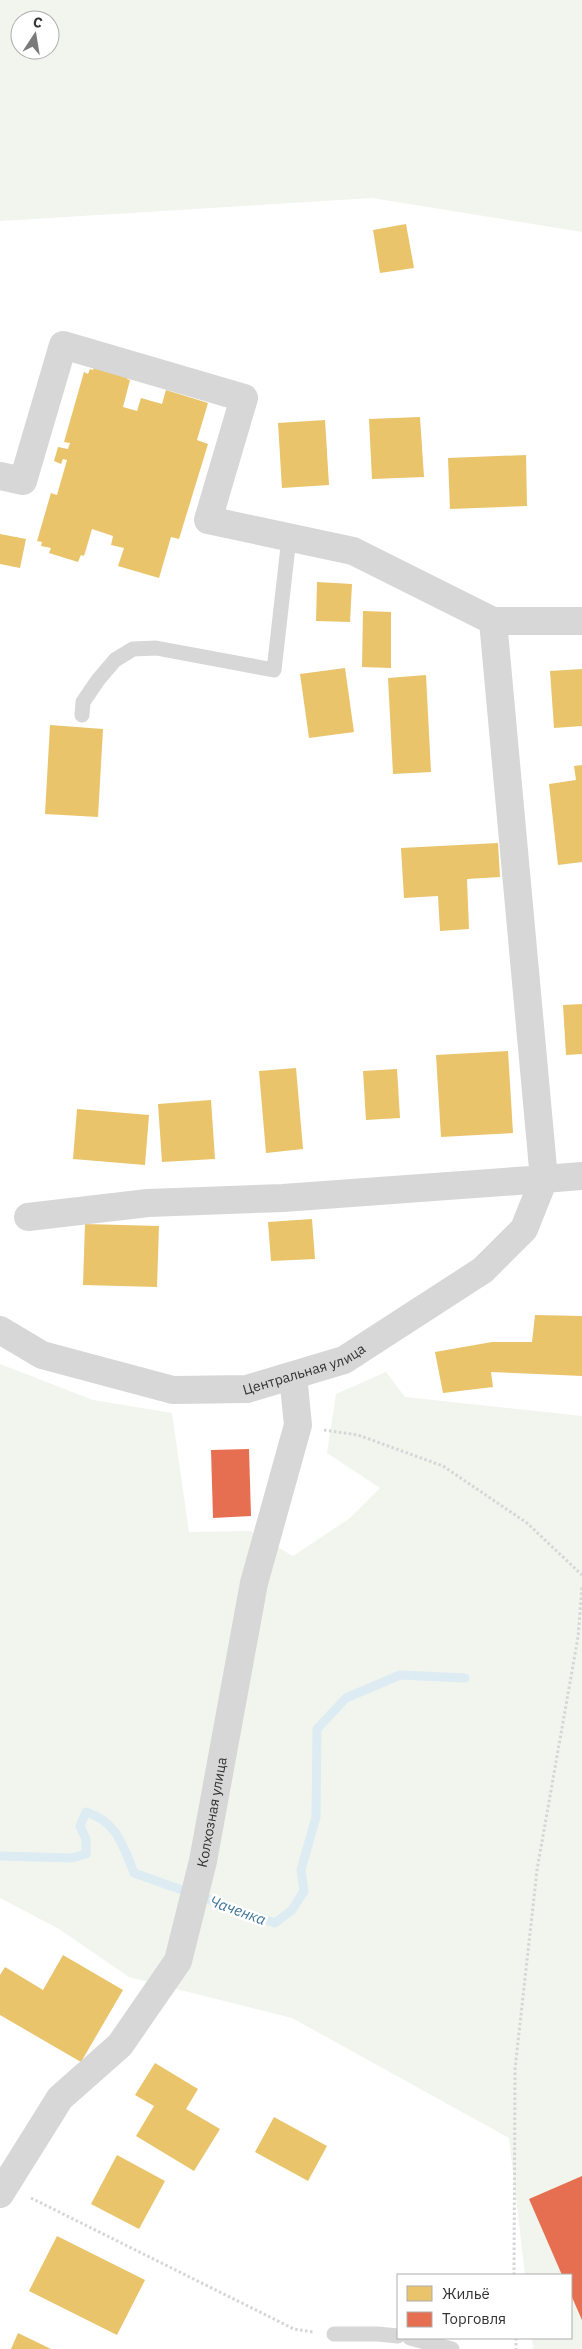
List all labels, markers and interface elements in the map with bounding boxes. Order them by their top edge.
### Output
north arrow [10,10,60,60]
text: С [31,13,44,32]
street label: Центральная улица [241,1339,369,1399]
street label: Колхозная улица [193,1755,231,1869]
water label: Чаченка [207,1891,269,1929]
legend [397,2274,572,2339]
text: Жильё [442,2284,490,2303]
text: Торговля [442,2309,506,2328]

